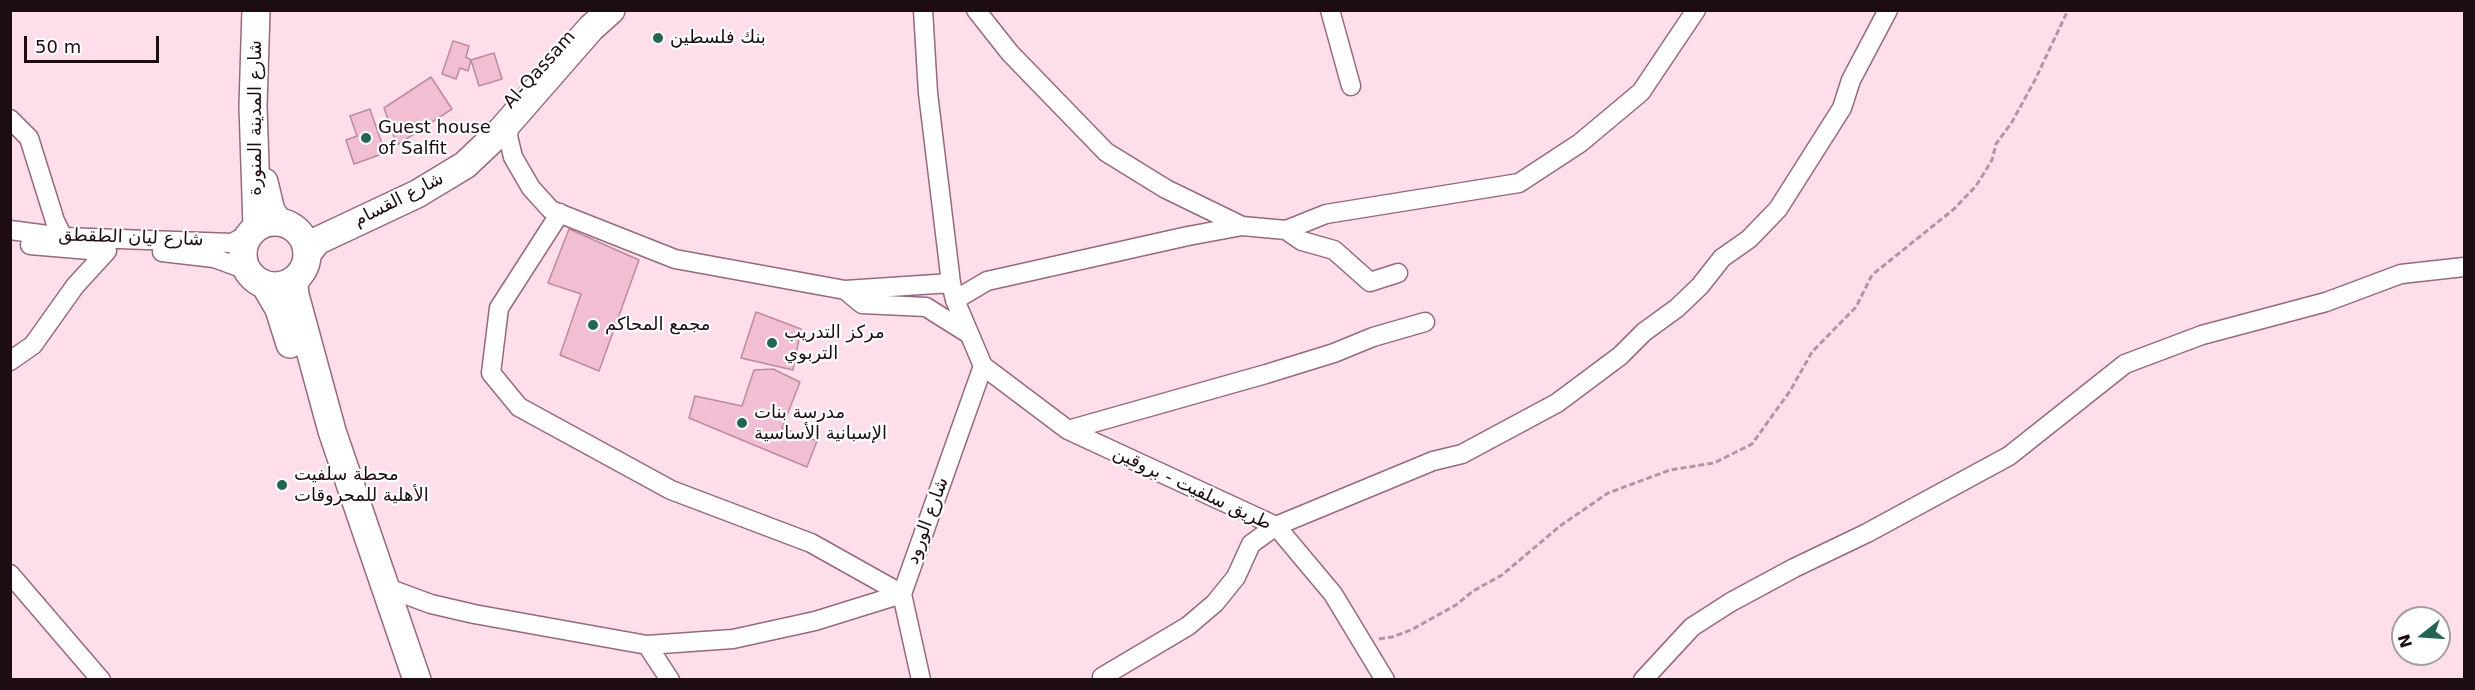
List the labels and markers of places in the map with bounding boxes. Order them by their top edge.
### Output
place label: بنك فلسطين [670,27,766,49]
marker: بنك فلسطين [651,31,665,45]
place label: Guest house of Salfit [378,117,491,160]
marker: Guest house of Salfit [359,131,373,145]
place label: مجمع المحاكم [605,314,711,336]
marker: مجمع المحاكم [586,318,600,332]
place label: مركز التدريب التربوي [784,322,885,364]
marker: مركز التدريب التربوي [765,336,779,350]
place label: مدرسة بنات الإسبانية الأساسية [754,402,887,444]
marker: مدرسة بنات الإسبانية الأساسية [735,416,749,430]
place label: محطة سلفيت الأهلية للمحروقات [294,464,429,506]
marker: محطة سلفيت الأهلية للمحروقات [275,478,289,492]

